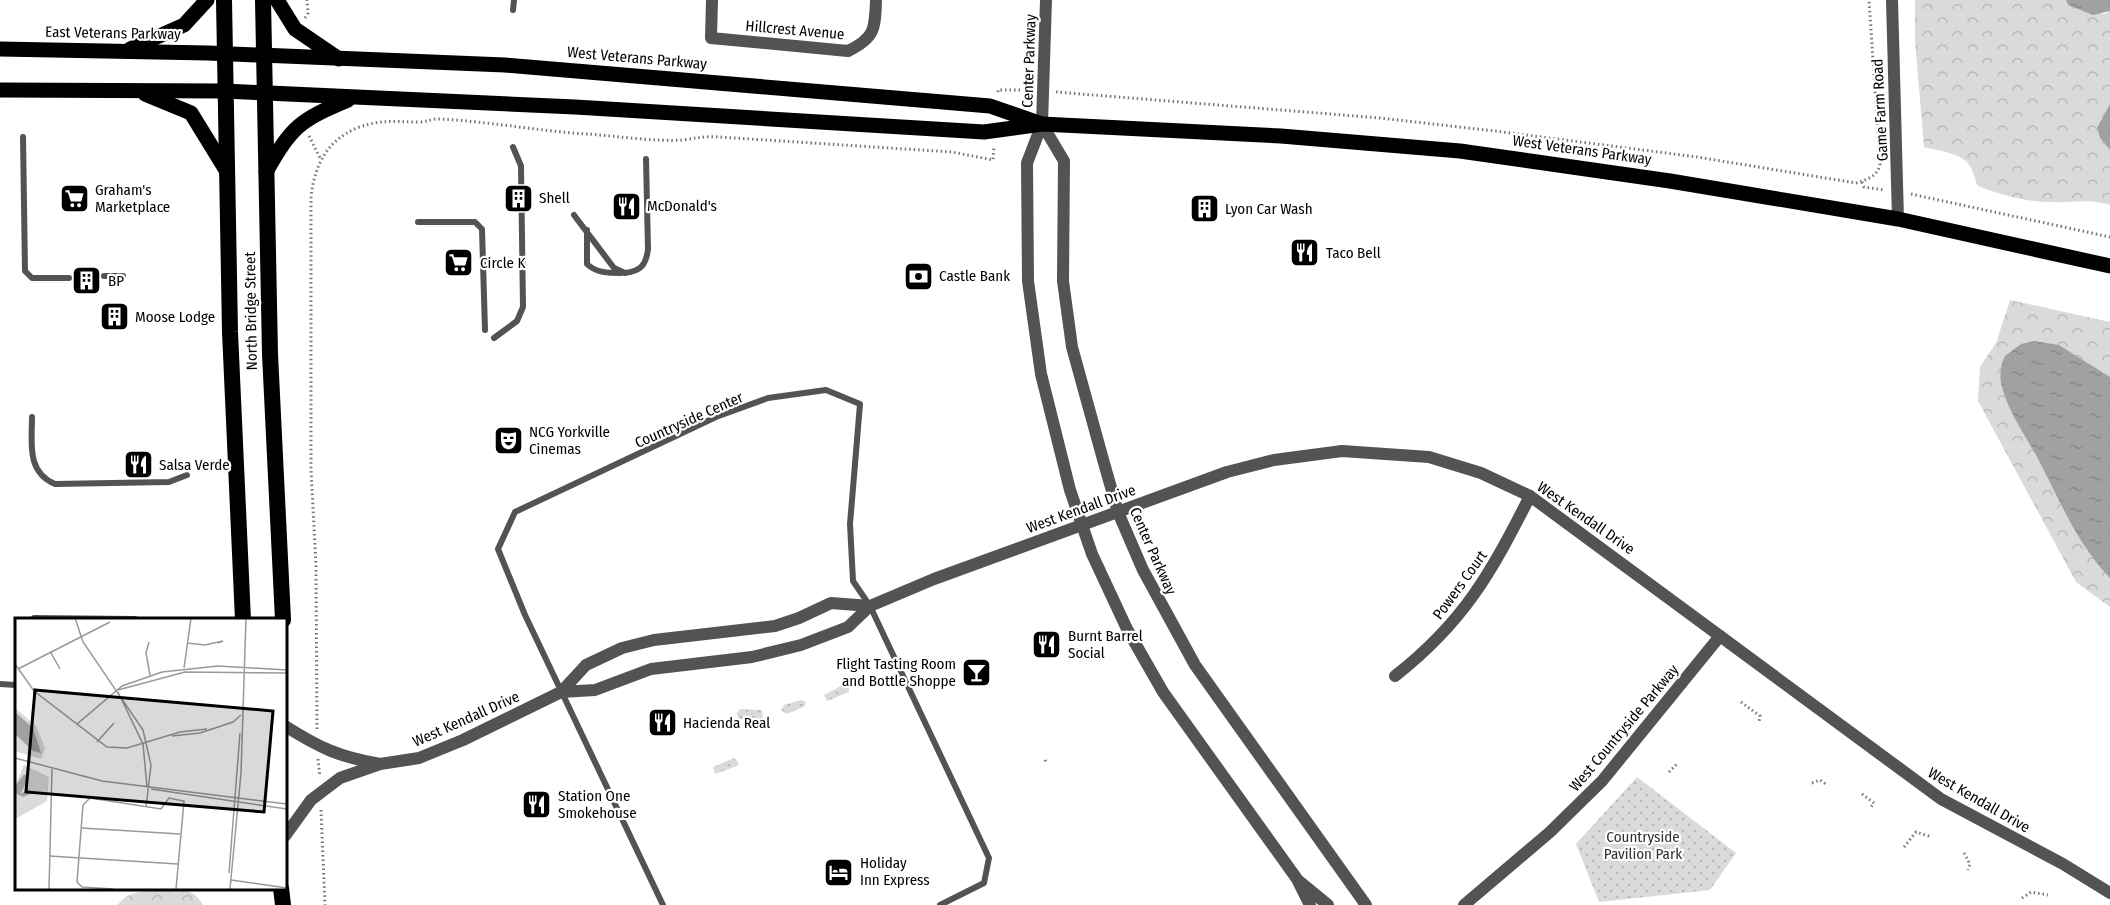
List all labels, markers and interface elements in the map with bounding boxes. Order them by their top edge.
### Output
street label: Center Parkway [1018,14,1040,108]
street label: Hillcrest Avenue [745,17,845,43]
street label: East Veterans Parkway [45,23,181,43]
street label: West Veterans Parkway [566,43,708,73]
street label: Game Farm Road [1868,58,1892,162]
street label: West Veterans Parkway [1511,131,1653,169]
place label: Graham's Marketplace [95,181,170,216]
building icon: Shell [502,182,534,214]
supermarket icon: Graham's Marketplace [58,183,90,215]
place label: Shell [539,189,570,207]
restaurant icon: McDonald's [610,190,642,222]
building icon: Lyon Car Wash [1188,193,1220,225]
place label: McDonald's [647,197,717,215]
place label: Lyon Car Wash [1225,200,1313,218]
restaurant icon: Taco Bell [1289,237,1321,269]
place label: Taco Bell [1326,244,1381,262]
supermarket icon: Circle K [443,247,475,279]
street label: North Bridge Street [241,252,261,370]
place label: Circle K [480,254,525,272]
bank icon: Castle Bank [902,260,934,292]
building icon: BP [71,265,103,297]
place label: Castle Bank [939,267,1010,285]
place label: BP [108,272,124,290]
building icon: Moose Lodge [98,301,130,333]
place label: Moose Lodge [135,308,215,326]
street label: Countryside Center [632,388,747,452]
place label: NCG Yorkville Cinemas [529,423,610,458]
theatre icon: NCG Yorkville Cinemas [492,425,524,457]
restaurant icon: Salsa Verde [122,449,154,481]
place label: Salsa Verde [159,456,230,474]
street label: West Kendall Drive [1534,478,1638,558]
street label: West Kendall Drive [1024,481,1138,537]
street label: Center Parkway [1126,505,1180,598]
street label: Powers Court [1429,547,1491,623]
inset map [15,618,286,890]
place label: Burnt Barrel Social [1068,627,1143,662]
restaurant icon: Burnt Barrel Social [1031,629,1063,661]
place label: Flight Tasting Room and Bottle Shoppe [836,655,956,690]
bar icon: Flight Tasting Room and Bottle Shoppe [961,657,993,689]
street label: West Countryside Parkway [1566,661,1683,795]
street label: West Kendall Drive [410,687,522,751]
restaurant icon: Hacienda Real [646,707,678,739]
place label: Hacienda Real [683,714,770,732]
street label: West Kendall Drive [1925,764,2033,836]
place label: Station One Smokehouse [558,787,637,822]
restaurant icon: Station One Smokehouse [521,789,553,821]
park label: Countryside Pavilion Park [1604,828,1682,863]
place label: Holiday Inn Express [860,854,930,889]
hotel icon: Holiday Inn Express [823,856,855,888]

